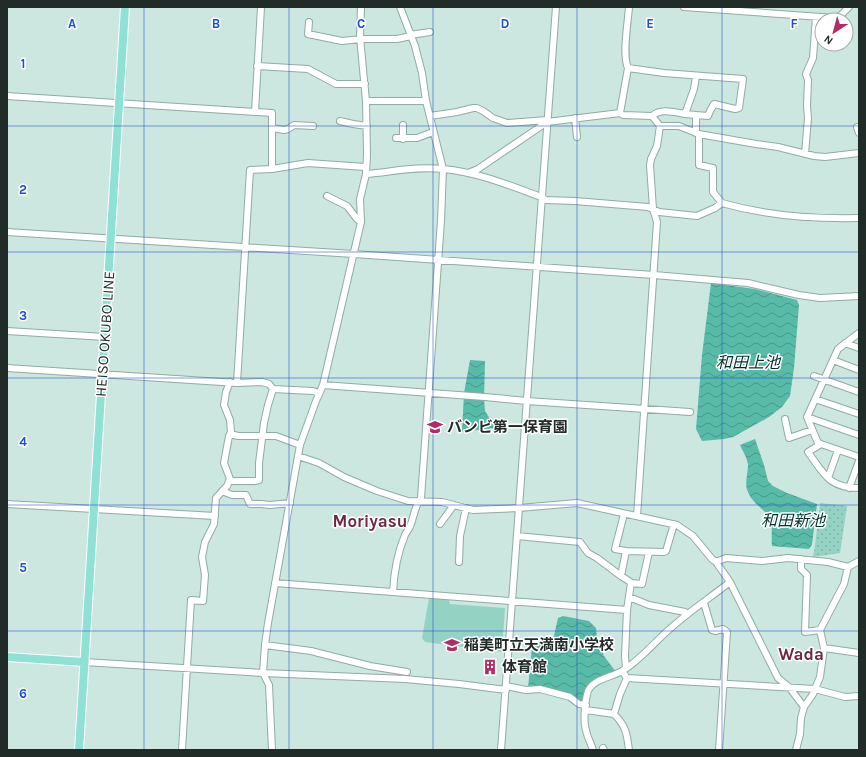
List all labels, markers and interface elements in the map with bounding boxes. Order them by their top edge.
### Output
north arrow [814,12,854,52]
text: A [68,16,76,31]
text: B [212,16,220,31]
text: C [357,16,365,31]
text: D [501,16,510,31]
text: E [646,16,654,31]
text: F [790,16,798,31]
text: N [821,32,835,47]
text: 1 [21,56,25,71]
text: 2 [19,182,27,197]
street label: HEISO OKUBO LINE [92,271,118,397]
text: 3 [19,308,27,323]
water label: 和田上池 [716,353,782,372]
school or university icon: バンビ第一保育園 [426,418,444,436]
place label: バンビ第一保育園 [447,418,568,436]
text: 4 [19,434,27,449]
district label: Moriyasu [333,511,407,531]
water label: 和田新池 [761,511,827,530]
text: 5 [19,560,27,575]
school or university icon: 稲美町立天満南小学校 [443,636,461,654]
place label: 稲美町立天満南小学校 [464,636,614,654]
district label: Wada [778,644,824,664]
building icon: 体育館 [481,658,499,676]
place label: 体育館 [502,658,547,676]
text: 6 [19,686,27,701]

